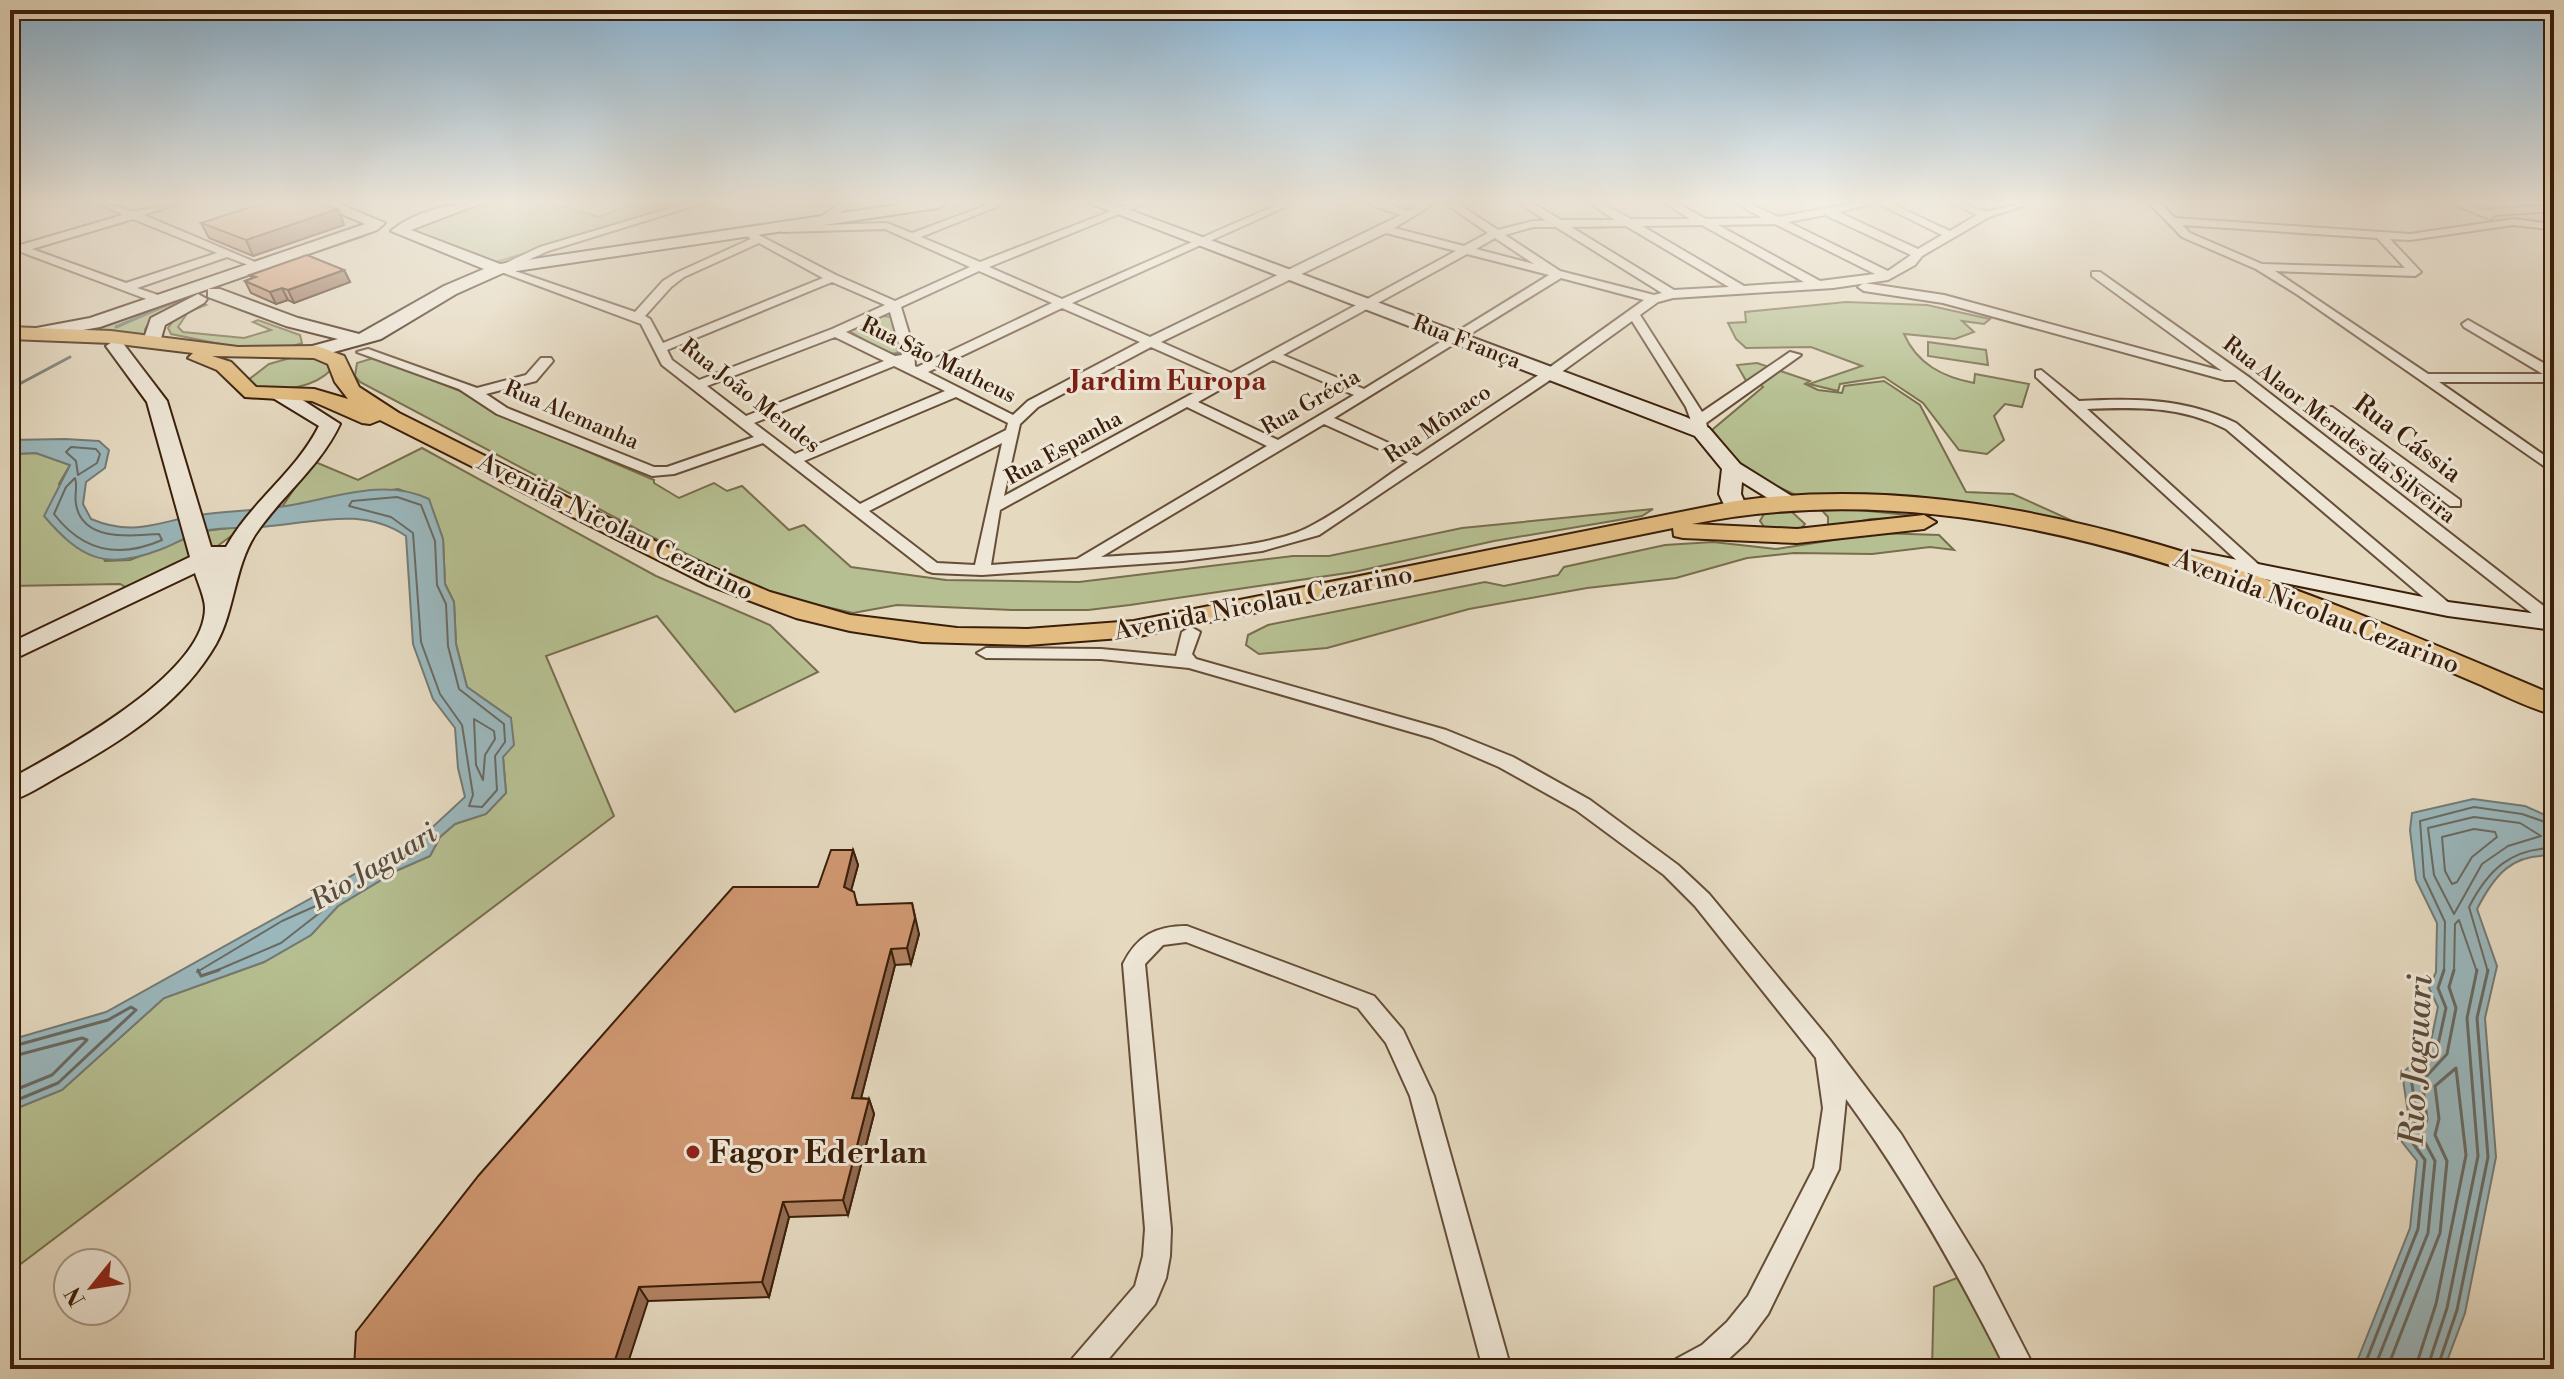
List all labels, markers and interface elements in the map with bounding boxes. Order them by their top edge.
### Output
street label: Rua França [1409,309,1525,376]
street label: Rua São Matheus [856,311,1020,410]
street label: Rua Alaor Mendes da Silveira [2217,331,2462,530]
street label: Rua João Mendes [675,333,825,459]
street label: Rua Grécia [1257,363,1366,441]
district label: Jardim Europa [1066,364,1267,399]
street label: Rua Alemanha [500,375,644,456]
street label: Rua Mônaco [1379,379,1496,470]
street label: Rua Cássia [2347,388,2468,490]
street label: Rua Espanha [1001,405,1128,491]
street label: Avenida Nicolau Cezarino [471,446,759,608]
street label: Avenida Nicolau Cezarino [2168,542,2464,681]
street label: Avenida Nicolau Cezarino [1110,558,1415,648]
water label: Rio Jaguari [303,816,444,919]
water label: Rio Jaguari [2391,973,2442,1148]
place label: Fagor Ederlan [709,1133,927,1173]
marker: Fagor Ederlan [684,1143,702,1161]
north arrow [52,1247,132,1327]
text: N [60,1281,92,1311]

